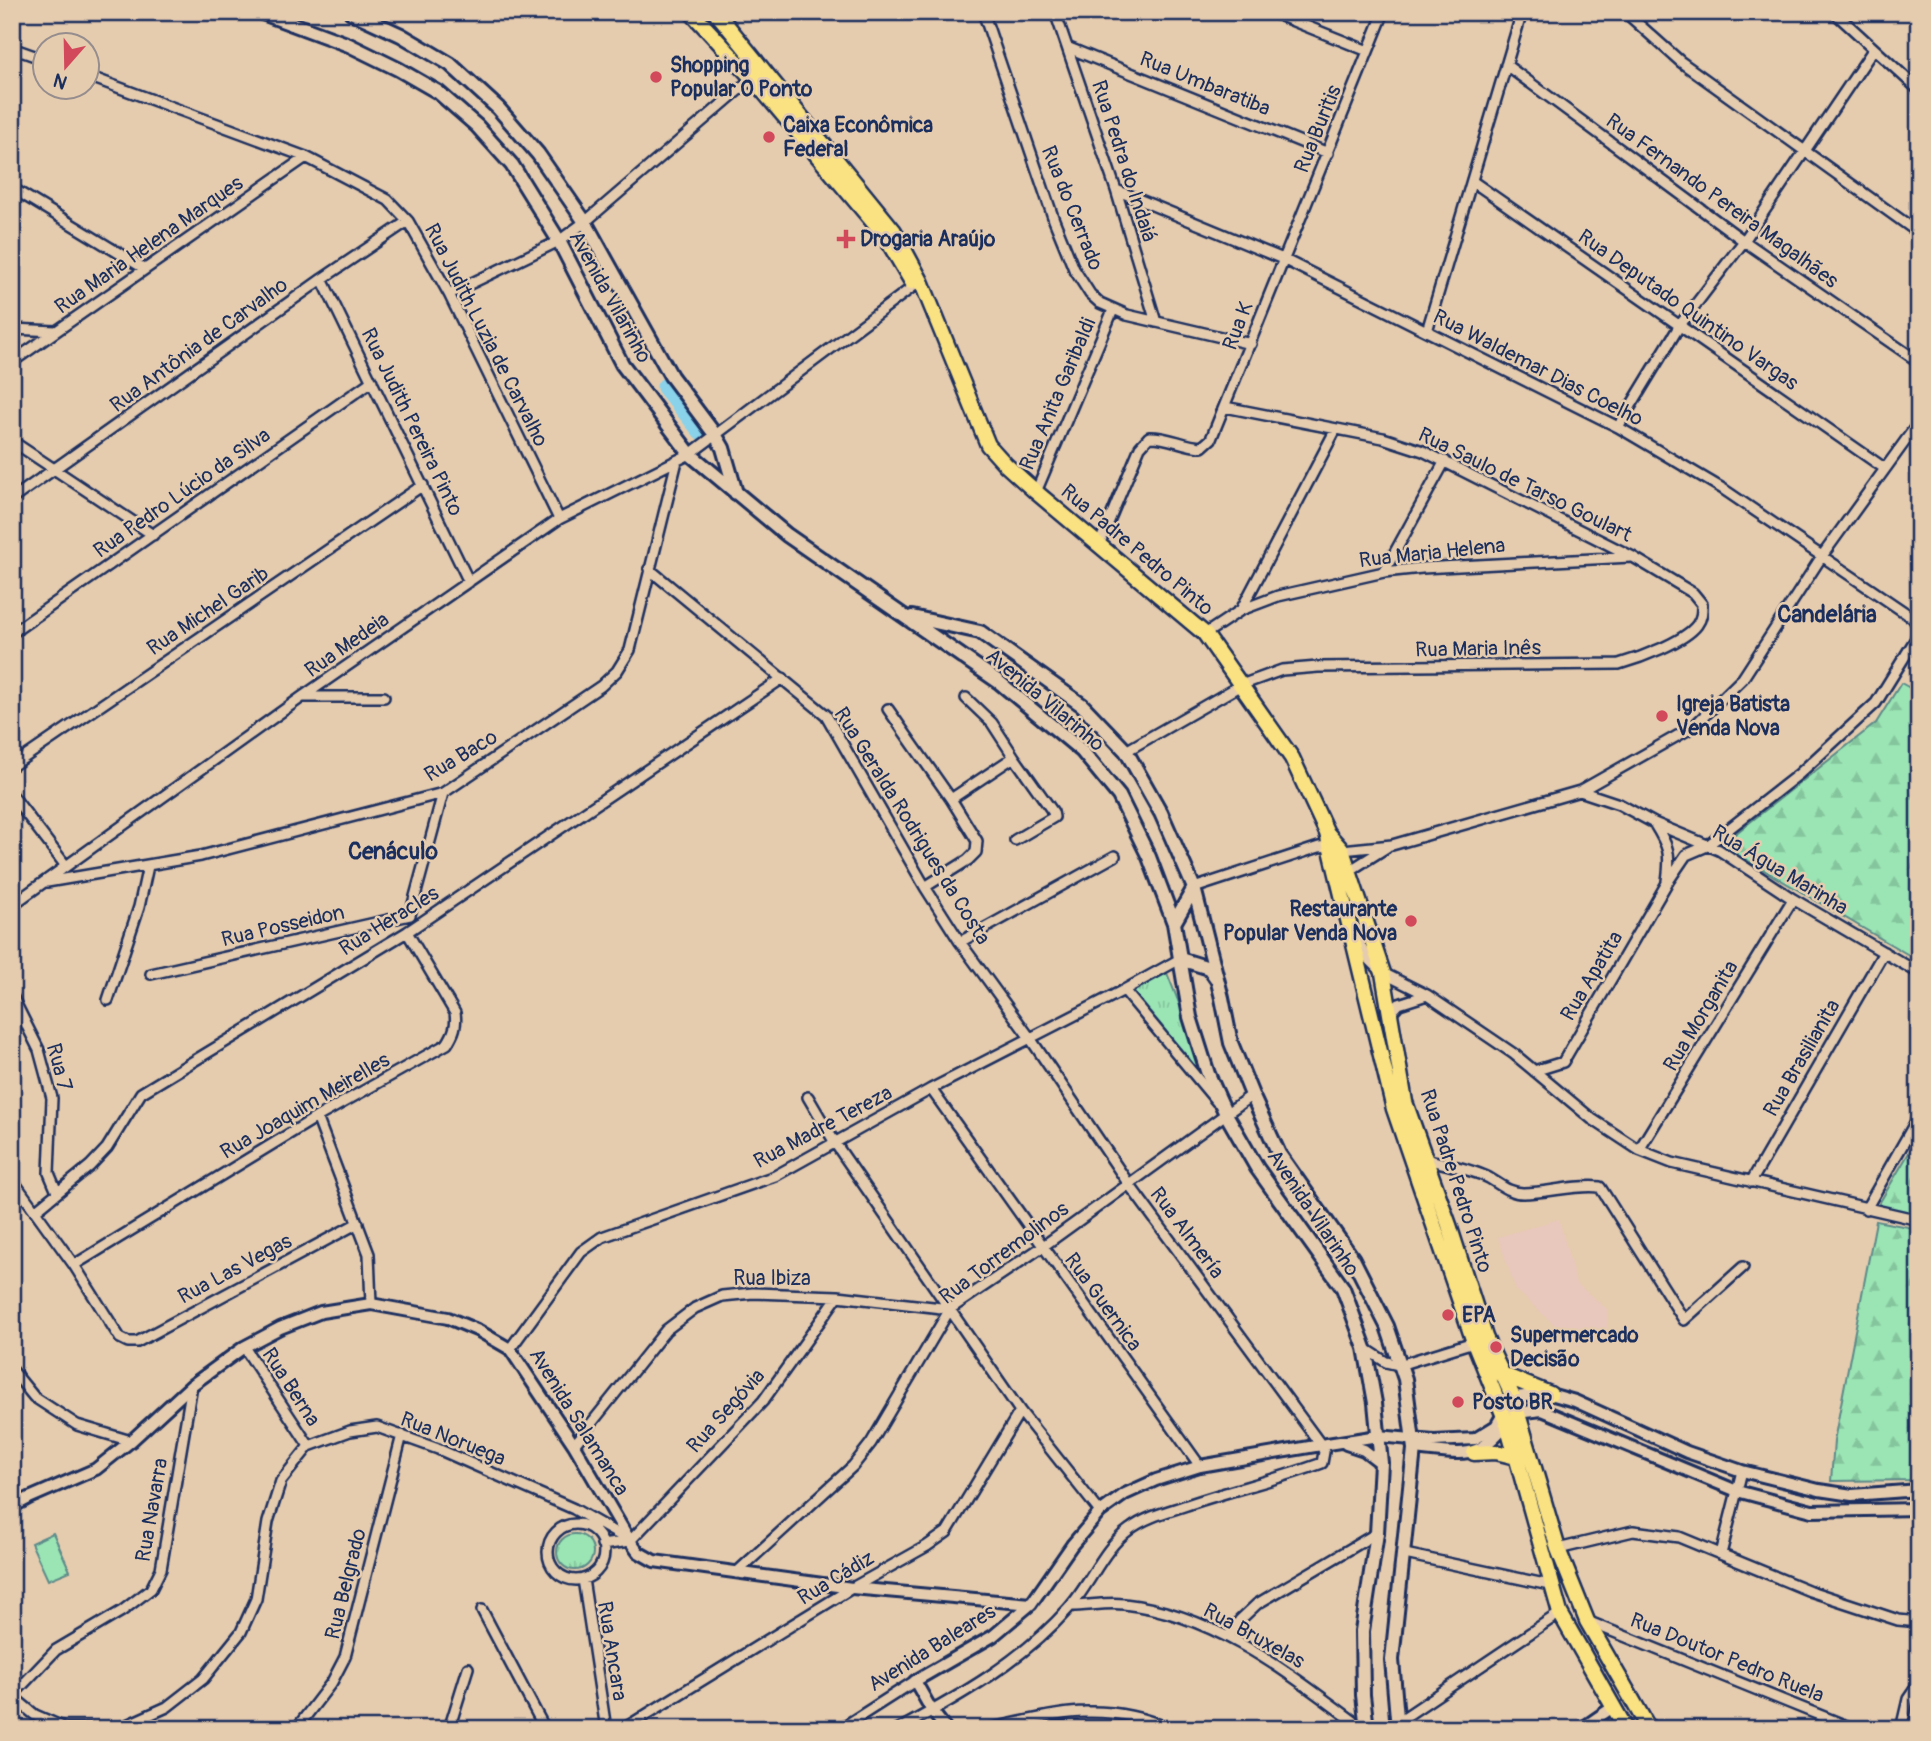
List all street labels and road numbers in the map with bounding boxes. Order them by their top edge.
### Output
street label: Rua Umbaratiba [1136,46,1274,122]
street label: Rua Pedra do Indaiá [1085,77,1163,245]
street label: Rua Buritis [1288,81,1348,177]
street label: Rua Fernando Pereira Magalhães [1600,107,1844,295]
street label: Rua do Cerrado [1035,142,1109,274]
street label: Rua Maria Helena Marques [50,169,249,320]
street label: Rua Judith Luzia de Carvalho [418,219,554,451]
street label: Rua Deputado Quintino Vargas [1572,223,1804,397]
street label: Avenida Vilarinho [563,226,657,368]
street label: Rua Antônia de Carvalho [105,271,293,419]
street label: Rua K [1216,298,1260,354]
street label: Rua Waldemar Dias Coelho [1428,303,1648,433]
street label: Rua Anita Garibaldi [1014,313,1102,474]
street label: Rua Judith Pereira Pinto [355,323,469,521]
street label: Rua Saulo de Tarso Goulart [1414,421,1637,549]
street label: Rua Pedro Lúcio da Silva [88,422,276,564]
street label: Rua Padre Pedro Pinto [1055,478,1219,622]
street label: Rua Maria Helena [1358,532,1506,574]
street label: Rua Michel Garib [142,560,274,662]
street label: Rua Medeia [300,606,394,684]
street label: Rua Maria Inês [1415,634,1542,664]
street label: Avenida Vilarinho [980,642,1110,758]
street label: Rua Geralda Rodrigues da Costa [828,702,996,950]
street label: Rua Baco [419,724,503,788]
street label: Rua Água Marinha [1707,819,1853,921]
street label: Rua Heracles [334,879,444,962]
street label: Rua Posseidon [219,899,347,953]
street label: Rua Apatita [1555,926,1629,1026]
street label: Rua Morganita [1657,956,1745,1076]
street label: Rua Brasilianita [1758,995,1846,1121]
street label: Rua 7 [40,1040,78,1094]
street label: Rua Joaquim Meirelles [215,1046,395,1166]
street label: Rua Madre Tereza [749,1079,897,1175]
street label: Rua Padre Pedro Pinto [1414,1086,1498,1276]
street label: Avenida Vilarinho [1261,1144,1365,1282]
street label: Rua Almería [1144,1182,1230,1284]
street label: Rua Torremolinos [934,1195,1075,1310]
street label: Rua Las Vegas [173,1227,297,1310]
street label: Rua Guernica [1058,1247,1148,1357]
street label: Rua Ibiza [733,1265,811,1292]
street label: Rua Berna [256,1343,326,1431]
street label: Avenida Salamanca [523,1343,635,1501]
street label: Rua Segóvia [681,1363,771,1459]
street label: Rua Noruega [396,1406,510,1472]
street label: Rua Navarra [130,1456,174,1564]
street label: Rua Belgrado [319,1526,373,1642]
street label: Rua Cádiz [793,1545,879,1611]
street label: Rua Bruxelas [1198,1597,1310,1675]
street label: Avenida Baleares [863,1598,1001,1698]
street label: Rua Ancara [591,1599,633,1703]
street label: Rua Doutor Pedro Ruela [1626,1607,1828,1709]

